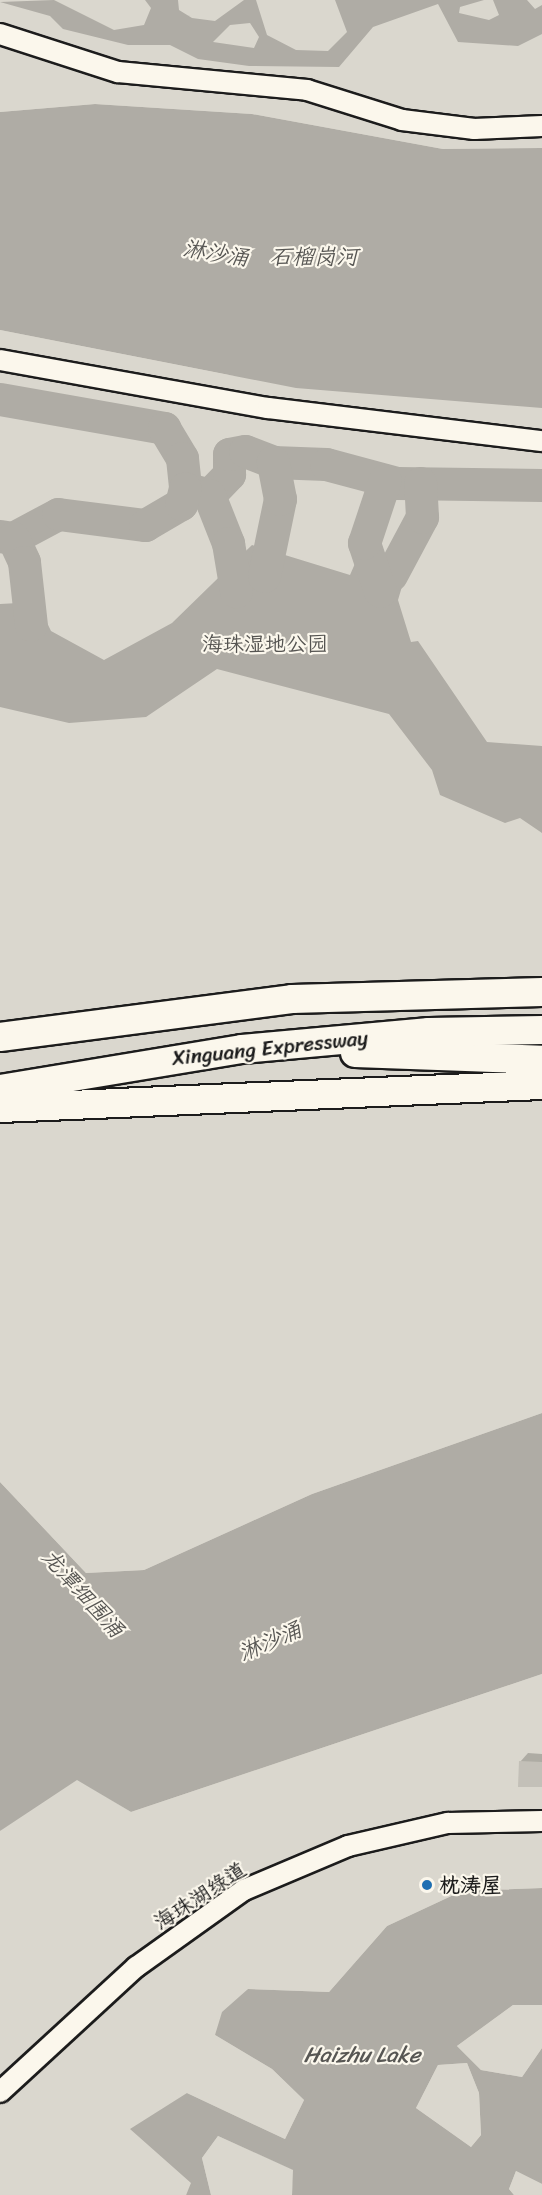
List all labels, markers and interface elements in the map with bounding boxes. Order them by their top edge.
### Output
water label: 淋沙涌 [181,235,251,271]
water label: 石榴岗河 [270,244,358,270]
park label: 海珠湿地公园 [202,631,328,657]
street label: Xinguang Expressway [170,1025,370,1071]
water label: 龙潭细围涌 [36,1543,130,1643]
water label: 淋沙涌 [234,1616,306,1666]
street label: 海珠湖绿道 [149,1857,251,1935]
place label: 枕涛屋 [439,1872,502,1898]
marker: 枕涛屋 [420,1878,434,1892]
water label: Haizhu Lake [304,2042,420,2068]

